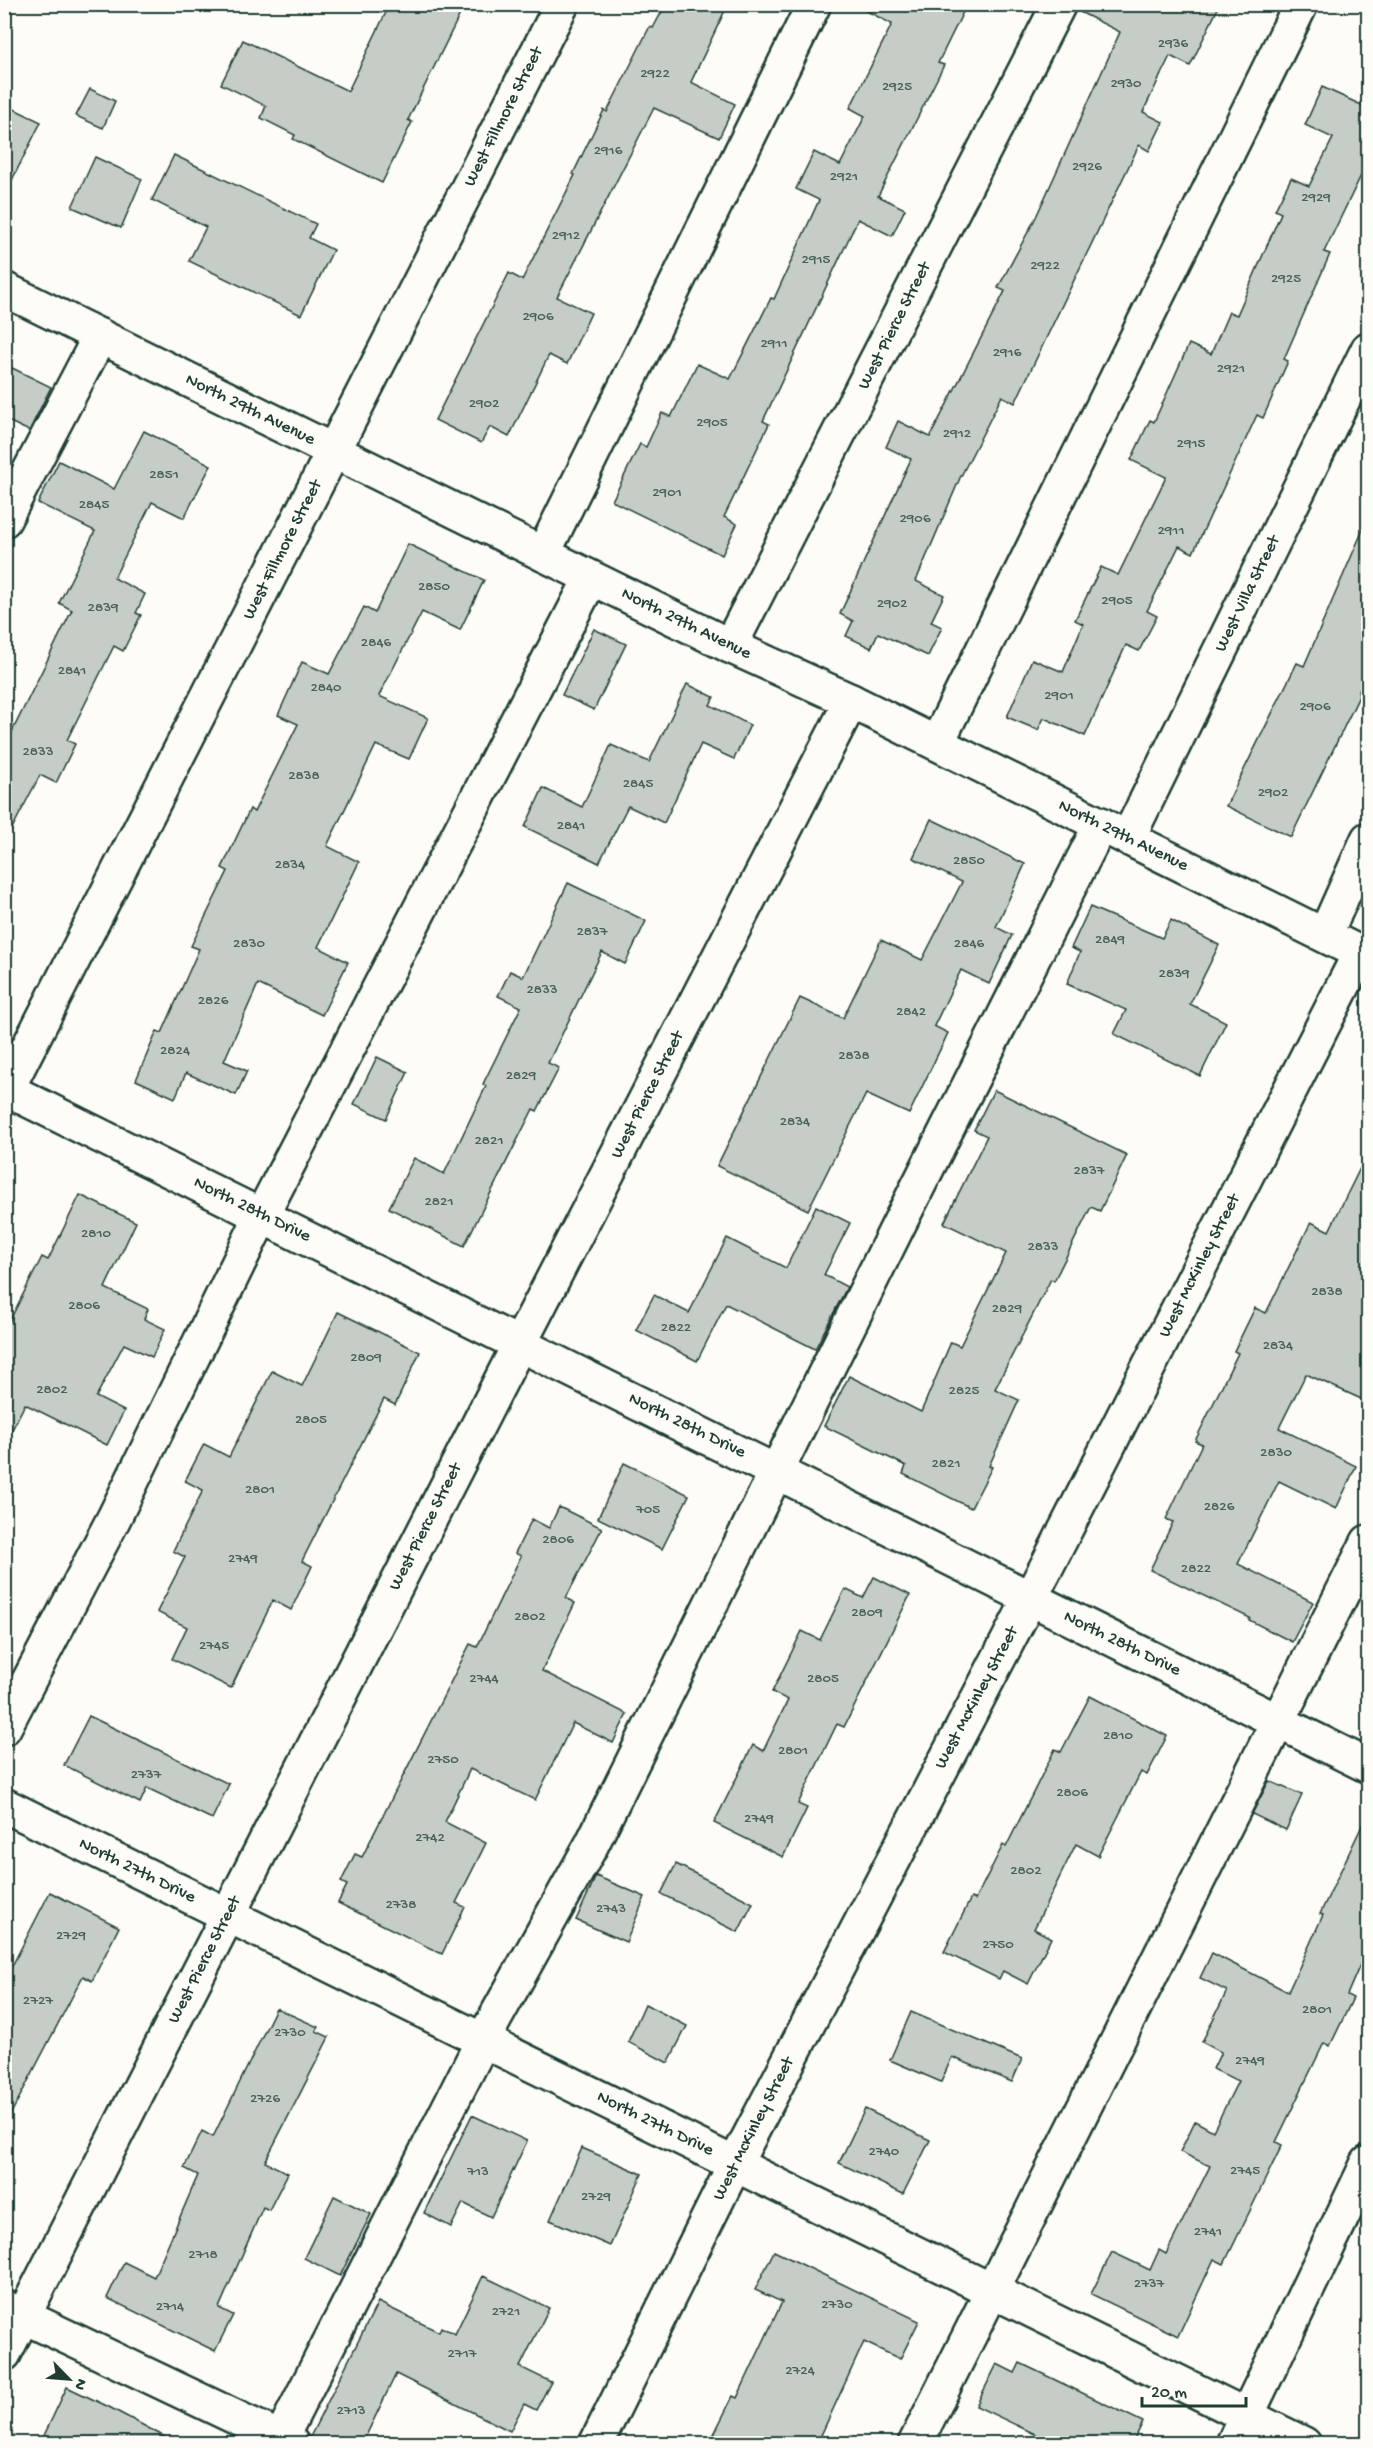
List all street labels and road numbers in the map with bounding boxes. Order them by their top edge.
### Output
street label: West Fillmore Street [460,42,549,190]
street label: West Pierce Street [854,257,937,393]
street label: North 29th Avenue [182,369,319,451]
street label: West Fillmore Street [239,475,328,623]
street label: West Villa Street [1211,531,1286,656]
street label: North 29th Avenue [618,583,755,665]
street label: North 29th Avenue [1055,795,1192,877]
street label: West Pierce Street [607,1026,690,1162]
street label: North 28th Drive [190,1173,315,1248]
street label: West McKinley Street [1155,1189,1246,1341]
street label: North 28th Drive [625,1389,750,1464]
street label: West Pierce Street [385,1458,468,1594]
street label: North 28th Drive [1060,1607,1185,1682]
street label: West McKinley Street [931,1622,1024,1773]
street label: North 27th Drive [75,1834,200,1909]
street label: West Pierce Street [164,1891,247,2027]
street label: West McKinley Street [709,2052,800,2204]
street label: North 27th Drive [593,2087,718,2162]

